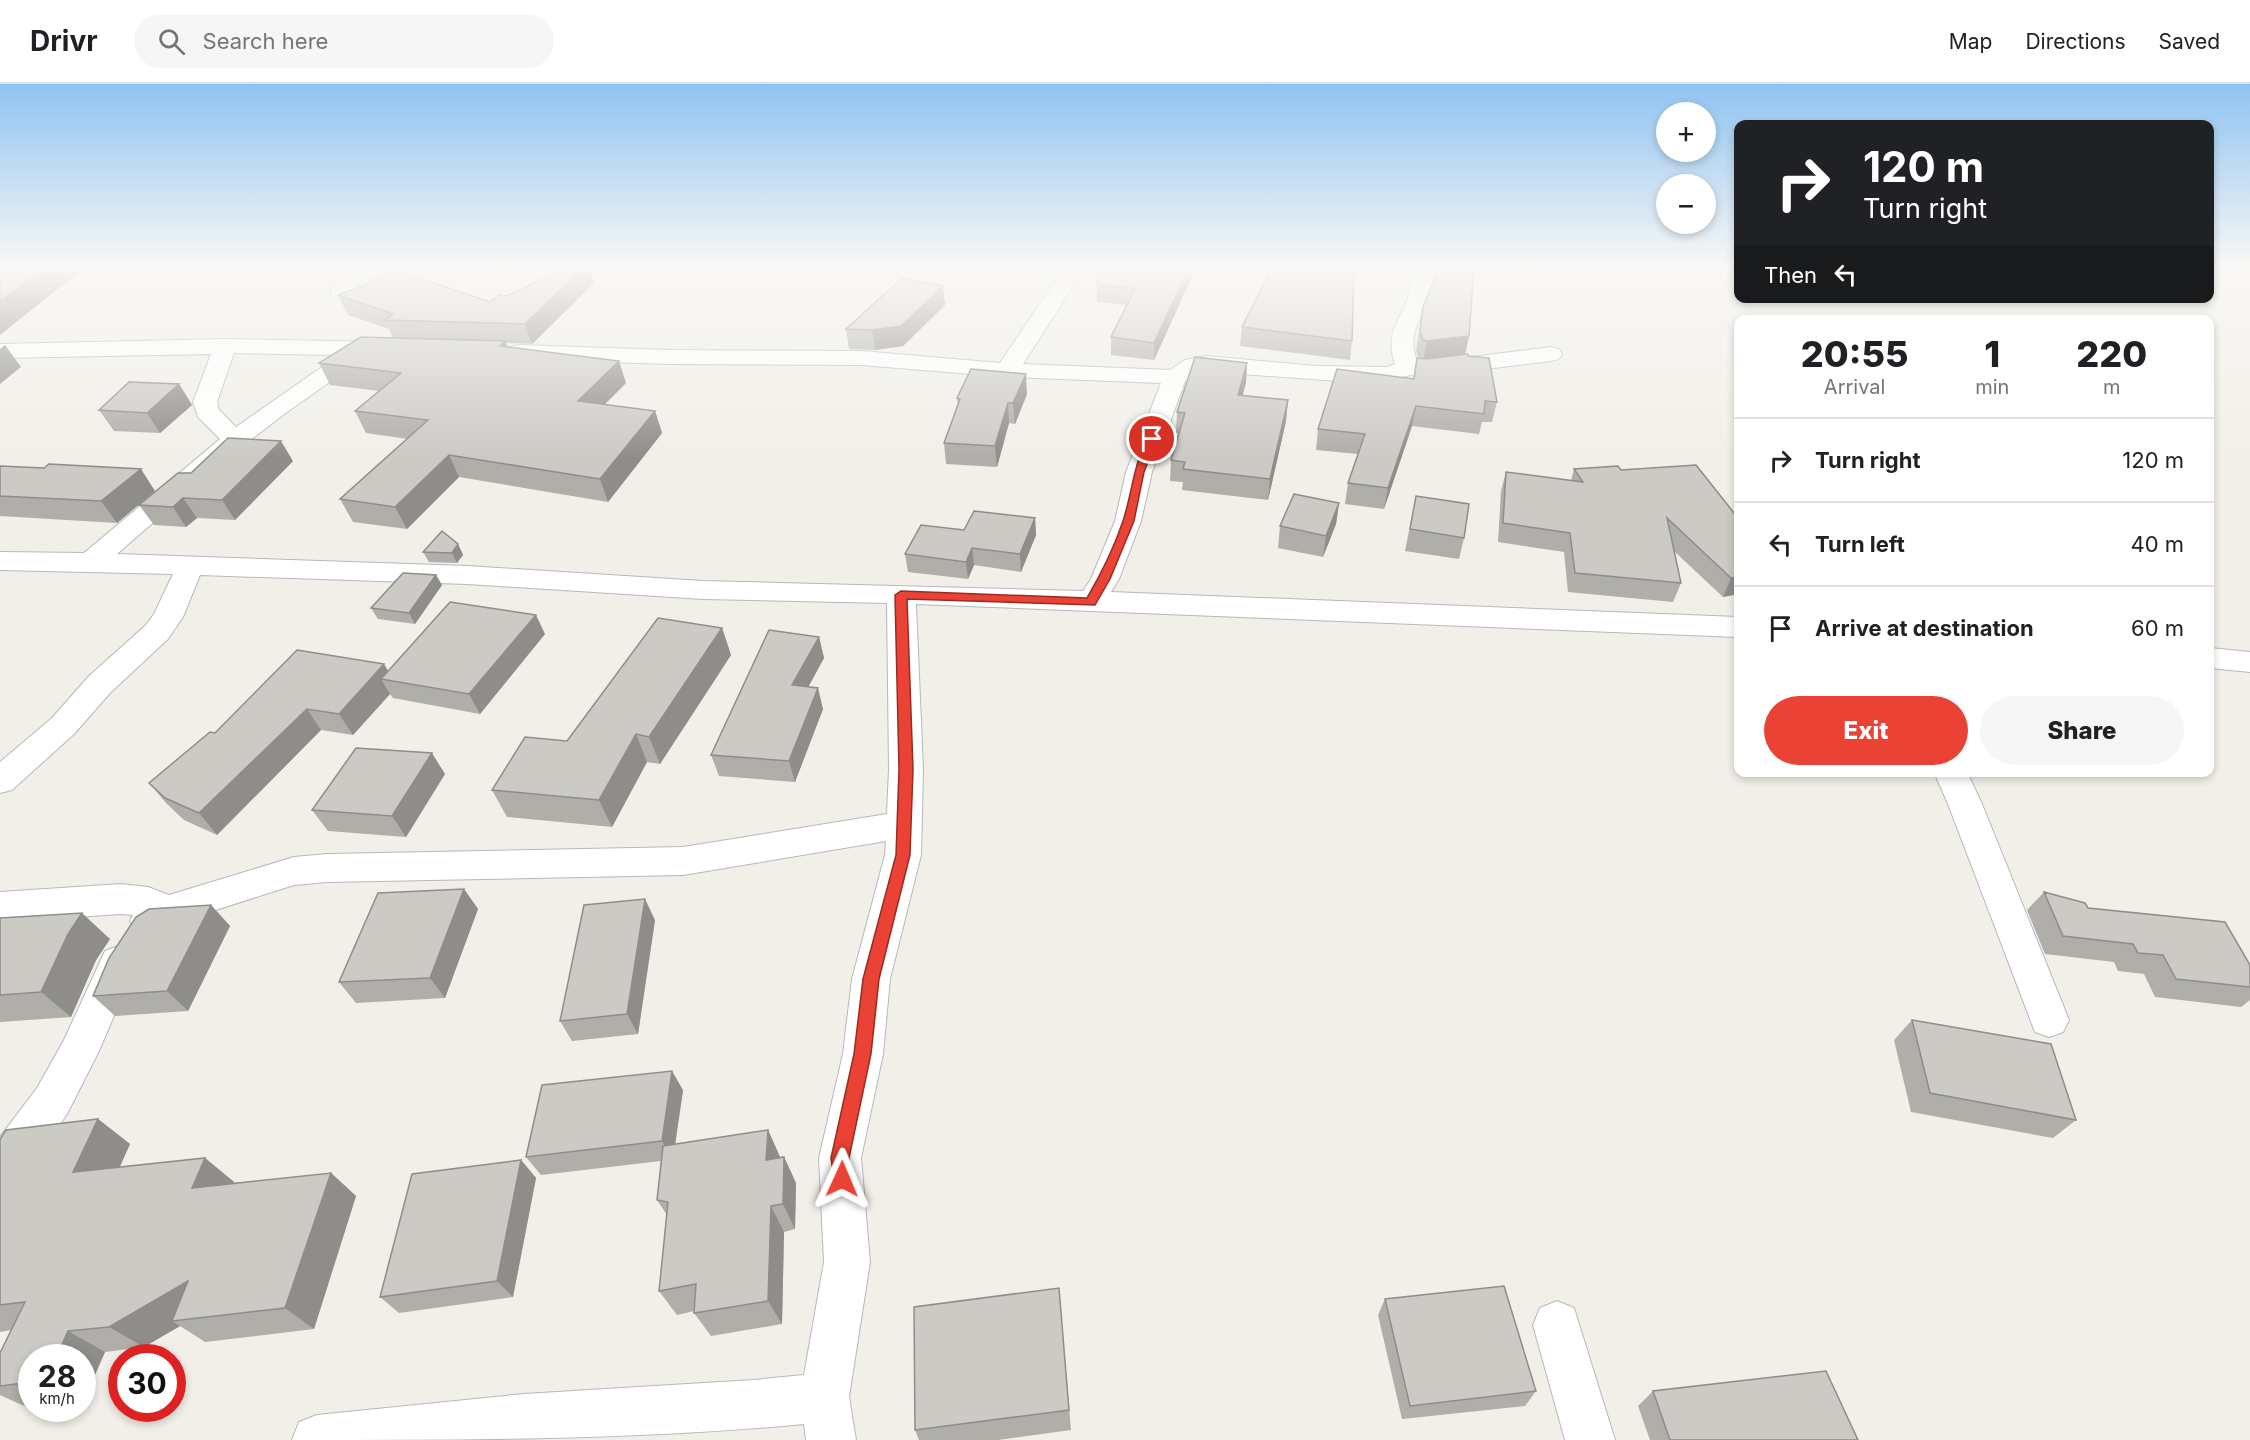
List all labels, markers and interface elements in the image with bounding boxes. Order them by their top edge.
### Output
search box [134,14,554,68]
text: Drivr [30,24,98,58]
icon: search [155,25,188,58]
text: Search here [203,28,328,54]
text: Map [1949,29,1992,54]
text: Directions [2025,29,2126,54]
text: Saved [2159,29,2220,54]
map controls [1656,102,1716,234]
button: + [1656,102,1716,162]
text: 120 m [1863,141,1984,192]
icon: right [1764,144,1842,222]
button: − [1656,174,1716,234]
text: Turn right [1863,192,1987,225]
icon: left [1829,258,1862,291]
text: Then [1764,262,1817,288]
text: 20:55 [1801,332,1908,376]
text: 1 [1984,332,2000,376]
text: 220 [2076,332,2147,376]
text: Arrival [1824,375,1885,399]
text: min [1975,375,2009,399]
text: m [2103,375,2120,399]
pin [1126,413,1177,464]
icon: arrive [1135,422,1168,455]
icon: right [1764,444,1797,477]
text: Turn right [1815,447,1921,473]
text: 120 m [2122,447,2184,473]
icon: left [1764,528,1797,561]
text: Turn left [1815,531,1905,557]
text: 40 m [2130,531,2184,557]
icon: arrive [1764,612,1797,645]
text: Arrive at destination [1815,615,2034,641]
text: 60 m [2131,615,2184,641]
button: Exit [1764,696,1968,765]
button: Share [1980,696,2184,765]
position arrow [810,1147,874,1211]
speed limit sign: 30 [108,1344,186,1422]
text: 28 [38,1358,76,1394]
text: km/h [39,1389,75,1408]

